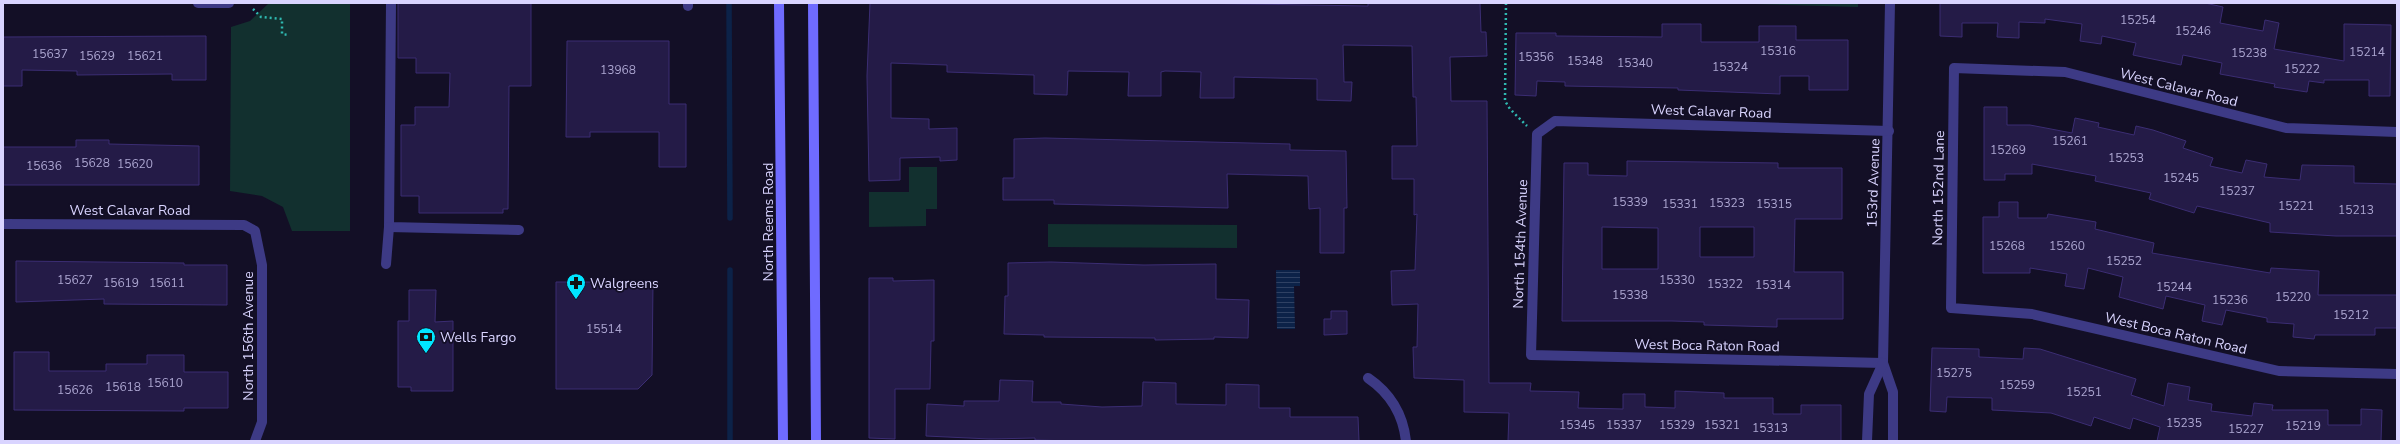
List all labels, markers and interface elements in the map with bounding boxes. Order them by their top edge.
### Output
house number: 15254 [2120,12,2156,28]
house number: 15246 [2175,23,2211,39]
house number: 15316 [1760,43,1796,59]
house number: 15214 [2349,44,2385,60]
house number: 15238 [2231,45,2267,61]
house number: 15637 [32,46,68,62]
house number: 15629 [79,48,115,64]
house number: 15621 [127,48,163,64]
house number: 15356 [1518,49,1554,65]
house number: 15348 [1567,53,1603,69]
house number: 15340 [1617,55,1653,71]
house number: 15324 [1712,59,1748,75]
house number: 15222 [2284,61,2320,77]
house number: 13968 [600,62,636,78]
street label: West Calavar Road [2118,64,2240,111]
street label: West Calavar Road [1650,100,1772,123]
street label: North 152nd Lane [1928,130,1949,246]
house number: 15261 [2052,133,2088,149]
street label: 153rd Avenue [1862,138,1885,228]
house number: 15269 [1990,142,2026,158]
house number: 15253 [2108,150,2144,166]
house number: 15628 [74,155,110,171]
house number: 15620 [117,156,153,172]
house number: 15636 [26,158,62,174]
street label: North Reems Road [759,163,778,281]
house number: 15245 [2163,170,2199,186]
street label: North 154th Avenue [1509,179,1532,309]
house number: 15237 [2219,183,2255,199]
house number: 15339 [1612,194,1648,210]
house number: 15323 [1709,195,1745,211]
house number: 15331 [1662,196,1698,212]
house number: 15315 [1756,196,1792,212]
house number: 15221 [2278,198,2314,214]
street label: West Calavar Road [70,201,190,220]
house number: 15213 [2338,202,2374,218]
house number: 15268 [1989,238,2025,254]
house number: 15260 [2049,238,2085,254]
house number: 15252 [2106,253,2142,269]
street label: North 156th Avenue [239,271,258,401]
house number: 15627 [57,272,93,288]
pharmacy icon: Walgreens [565,272,587,300]
house number: 15330 [1659,272,1695,288]
place label: Walgreens [590,274,659,293]
house number: 15619 [103,275,139,291]
house number: 15611 [149,275,185,291]
house number: 15322 [1707,276,1743,292]
house number: 15314 [1755,277,1791,293]
house number: 15244 [2156,279,2192,295]
house number: 15338 [1612,287,1648,303]
house number: 15220 [2275,289,2311,305]
house number: 15236 [2212,292,2248,308]
house number: 15212 [2333,307,2369,323]
street label: West Boca Raton Road [2103,308,2249,359]
house number: 15514 [586,321,622,337]
bank icon: Wells Fargo [415,326,437,354]
place label: Wells Fargo [440,328,517,347]
street label: West Boca Raton Road [1634,335,1780,356]
house number: 15275 [1936,365,1972,381]
house number: 15610 [147,375,183,391]
house number: 15259 [1999,377,2035,393]
house number: 15618 [105,379,141,395]
house number: 15626 [57,382,93,398]
house number: 15251 [2066,384,2102,400]
house number: 15235 [2166,415,2202,431]
house number: 15345 [1559,417,1595,433]
house number: 15337 [1606,417,1642,433]
house number: 15329 [1659,417,1695,433]
house number: 15321 [1704,417,1740,433]
house number: 15219 [2285,418,2321,434]
house number: 15313 [1752,420,1788,436]
house number: 15227 [2228,421,2264,437]

